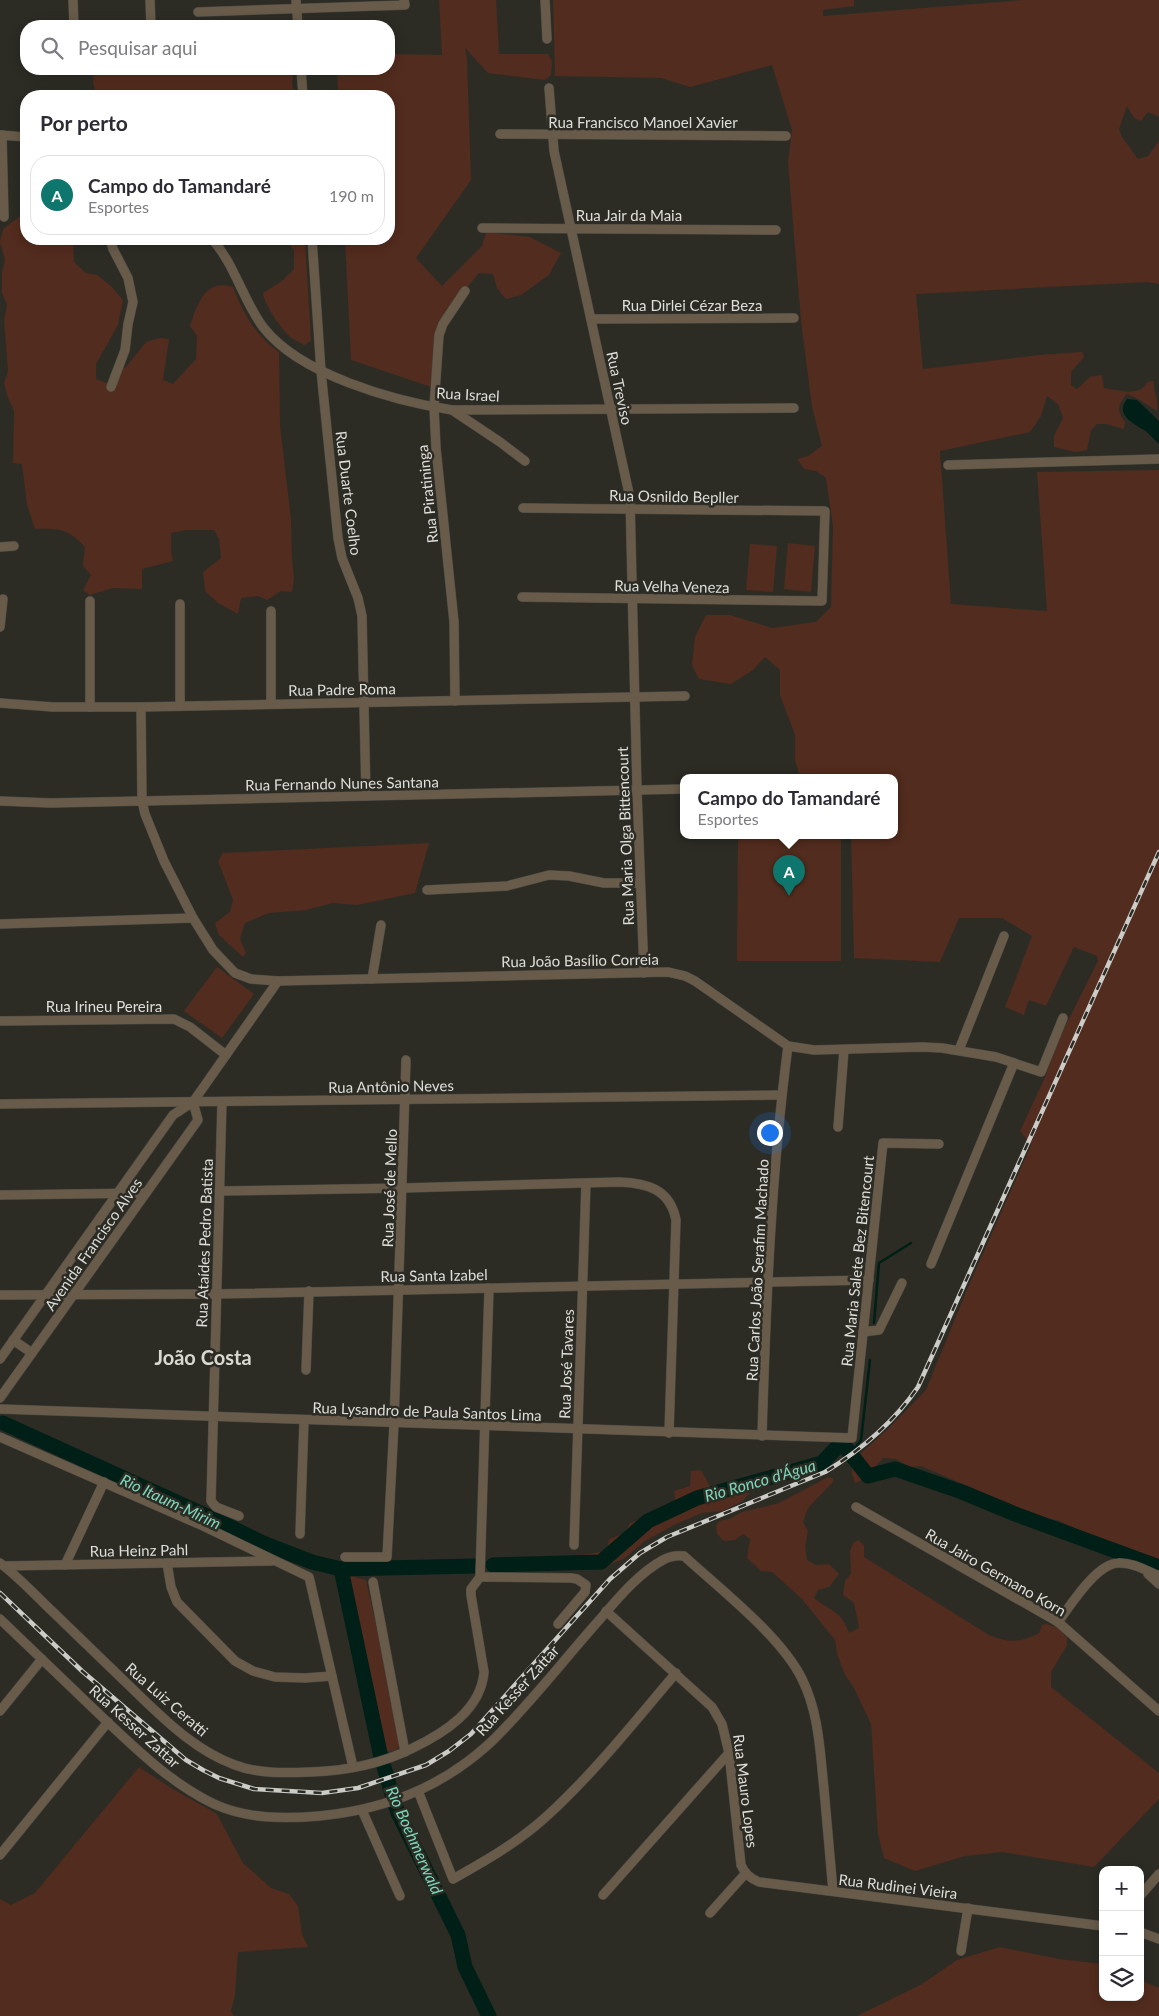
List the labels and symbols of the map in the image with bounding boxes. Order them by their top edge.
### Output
street label: Rua Francisco Manoel Xavier [548,113,738,131]
street label: Rua Jair da Maia [576,206,682,224]
street label: Rua Dirlei Cézar Beza [622,296,762,314]
street label: Rua Treviso [603,350,637,426]
street label: Rua Israel [436,383,500,405]
street label: Rua Duarte Coelho [332,430,366,556]
street label: Rua Piratininga [413,444,441,544]
street label: Rua Osnildo Bepller [609,486,740,506]
street label: Rua Velha Veneza [614,576,730,596]
street label: Rua Padre Roma [288,679,396,699]
street label: Rua Maria Olga Bittencourt [613,746,637,926]
street label: Rua Fernando Nunes Santana [245,772,439,794]
pin: A [773,855,805,896]
street label: Rua João Basílio Correia [501,950,659,970]
street label: Rua Irineu Pereira [46,997,162,1015]
street label: Rua Antônio Neves [328,1076,454,1096]
your location [757,1120,783,1146]
street label: Rua José de Mello [378,1128,400,1248]
street label: Rua Maria Salete Bez Bitencourt [837,1154,877,1367]
street label: Rua Ataídes Pedro Batista [192,1158,216,1328]
street label: Rua Carlos João Serafim Machado [742,1158,772,1382]
street label: Avenida Francisco Alves [40,1174,146,1314]
street label: Rua Santa Izabel [380,1265,488,1285]
street label: Rua José Tavares [555,1309,577,1419]
district label: João Costa [154,1345,252,1369]
street label: Rua Lysandro de Paula Santos Lima [312,1398,542,1424]
water label: Rio Ronco d'Água [702,1455,818,1505]
water label: Rio Itaum-Mirim [118,1469,224,1533]
street label: Rua Jairo Germano Korn [922,1524,1070,1620]
street label: Rua Heinz Pahl [90,1540,188,1560]
street label: Rua Kesser Zattar [472,1641,563,1739]
street label: Rua Luiz Ceratti [122,1658,212,1740]
street label: Rua Kesser Zattar [86,1681,184,1772]
street label: Rua Mauro Lopes [730,1733,762,1849]
water label: Rio Boehmerwald [383,1783,448,1897]
street label: Rua Rudinei Vieira [838,1870,958,1902]

